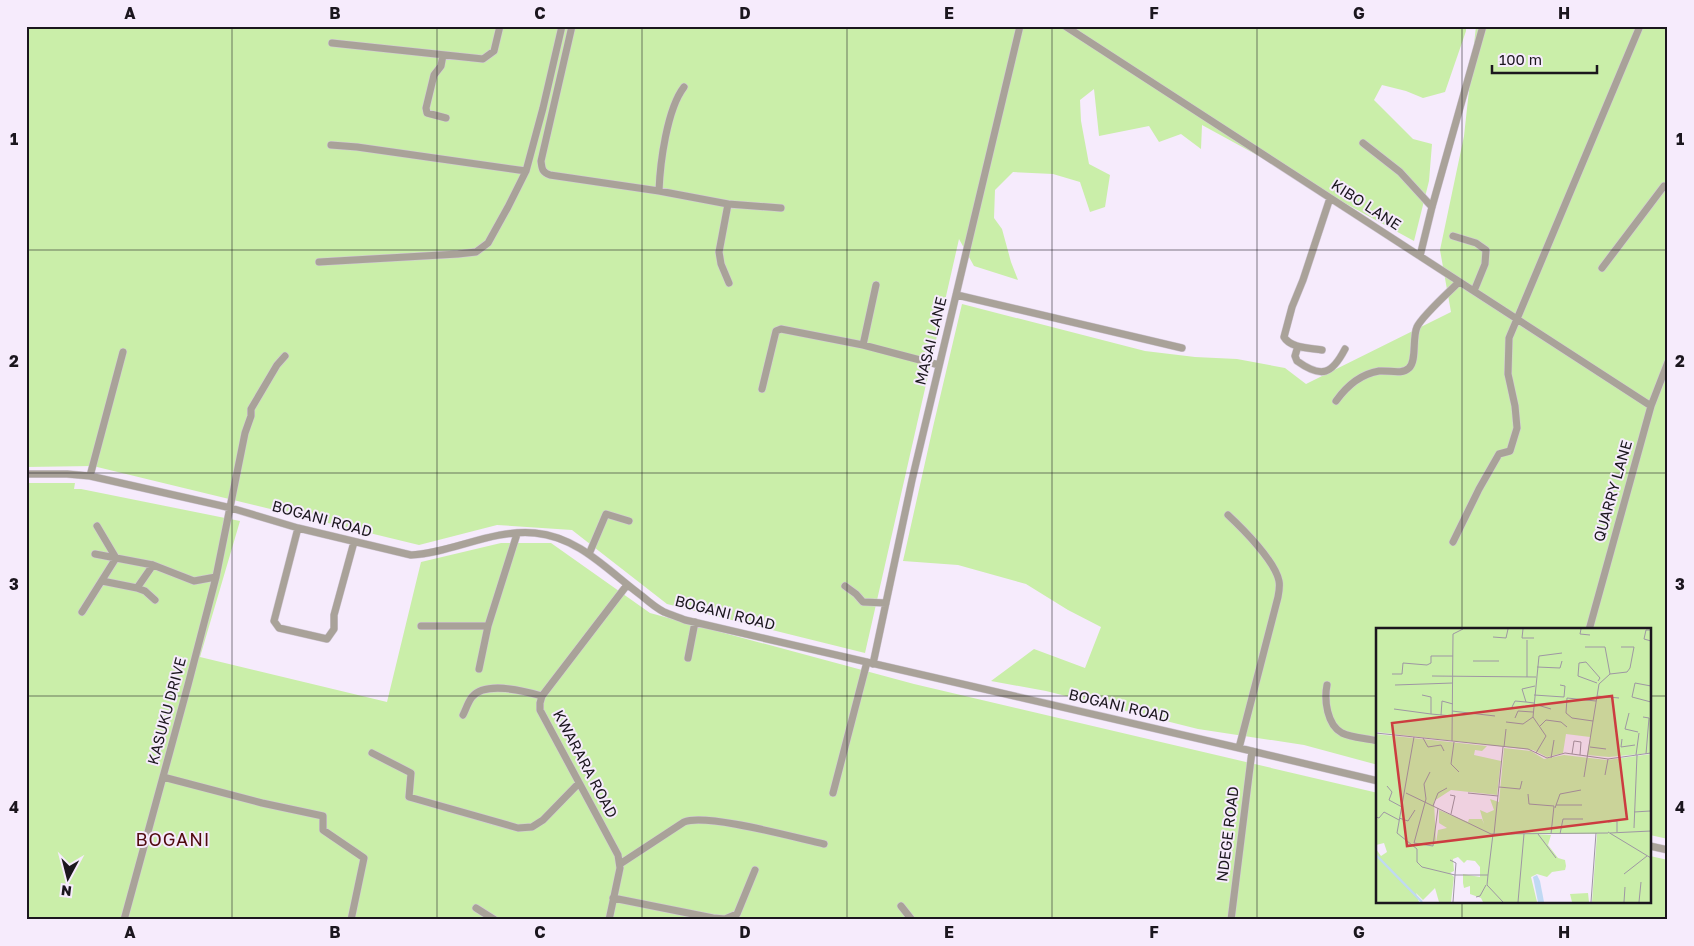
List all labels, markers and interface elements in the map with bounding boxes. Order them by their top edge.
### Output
text: A [124,3,136,23]
text: B [329,3,341,23]
text: C [534,3,546,23]
text: D [739,3,751,23]
text: E [944,3,954,23]
text: F [1149,3,1159,23]
text: G [1353,3,1365,23]
text: H [1558,3,1570,23]
scale bar [1492,42,1596,74]
text: 100 m [1499,50,1542,68]
text: 1 [10,129,18,149]
text: 1 [1676,129,1684,149]
street label: KIBO LANE [1328,175,1405,233]
street label: MASAI LANE [910,295,950,387]
text: 2 [9,351,19,371]
text: 2 [1675,351,1685,371]
street label: QUARRY LANE [1589,438,1635,543]
street label: BOGANI ROAD [270,496,374,540]
text: 3 [9,574,19,594]
text: 3 [1675,574,1685,594]
street label: BOGANI ROAD [673,591,777,633]
inset map [1376,628,1652,904]
street label: KASUKU DRIVE [143,655,189,767]
street label: BOGANI ROAD [1067,685,1171,725]
street label: KWARARA ROAD [550,706,622,821]
street label: NDEGE ROAD [1212,785,1242,883]
text: 4 [9,797,19,817]
text: 4 [1675,797,1685,817]
district label: BOGANI [135,828,211,850]
north arrow [42,854,92,904]
text: N [60,882,73,900]
text: A [124,922,136,942]
text: B [329,922,341,942]
text: C [534,922,546,942]
text: D [739,922,751,942]
text: E [944,922,954,942]
text: F [1149,922,1159,942]
text: G [1353,922,1365,942]
text: H [1558,922,1570,942]

